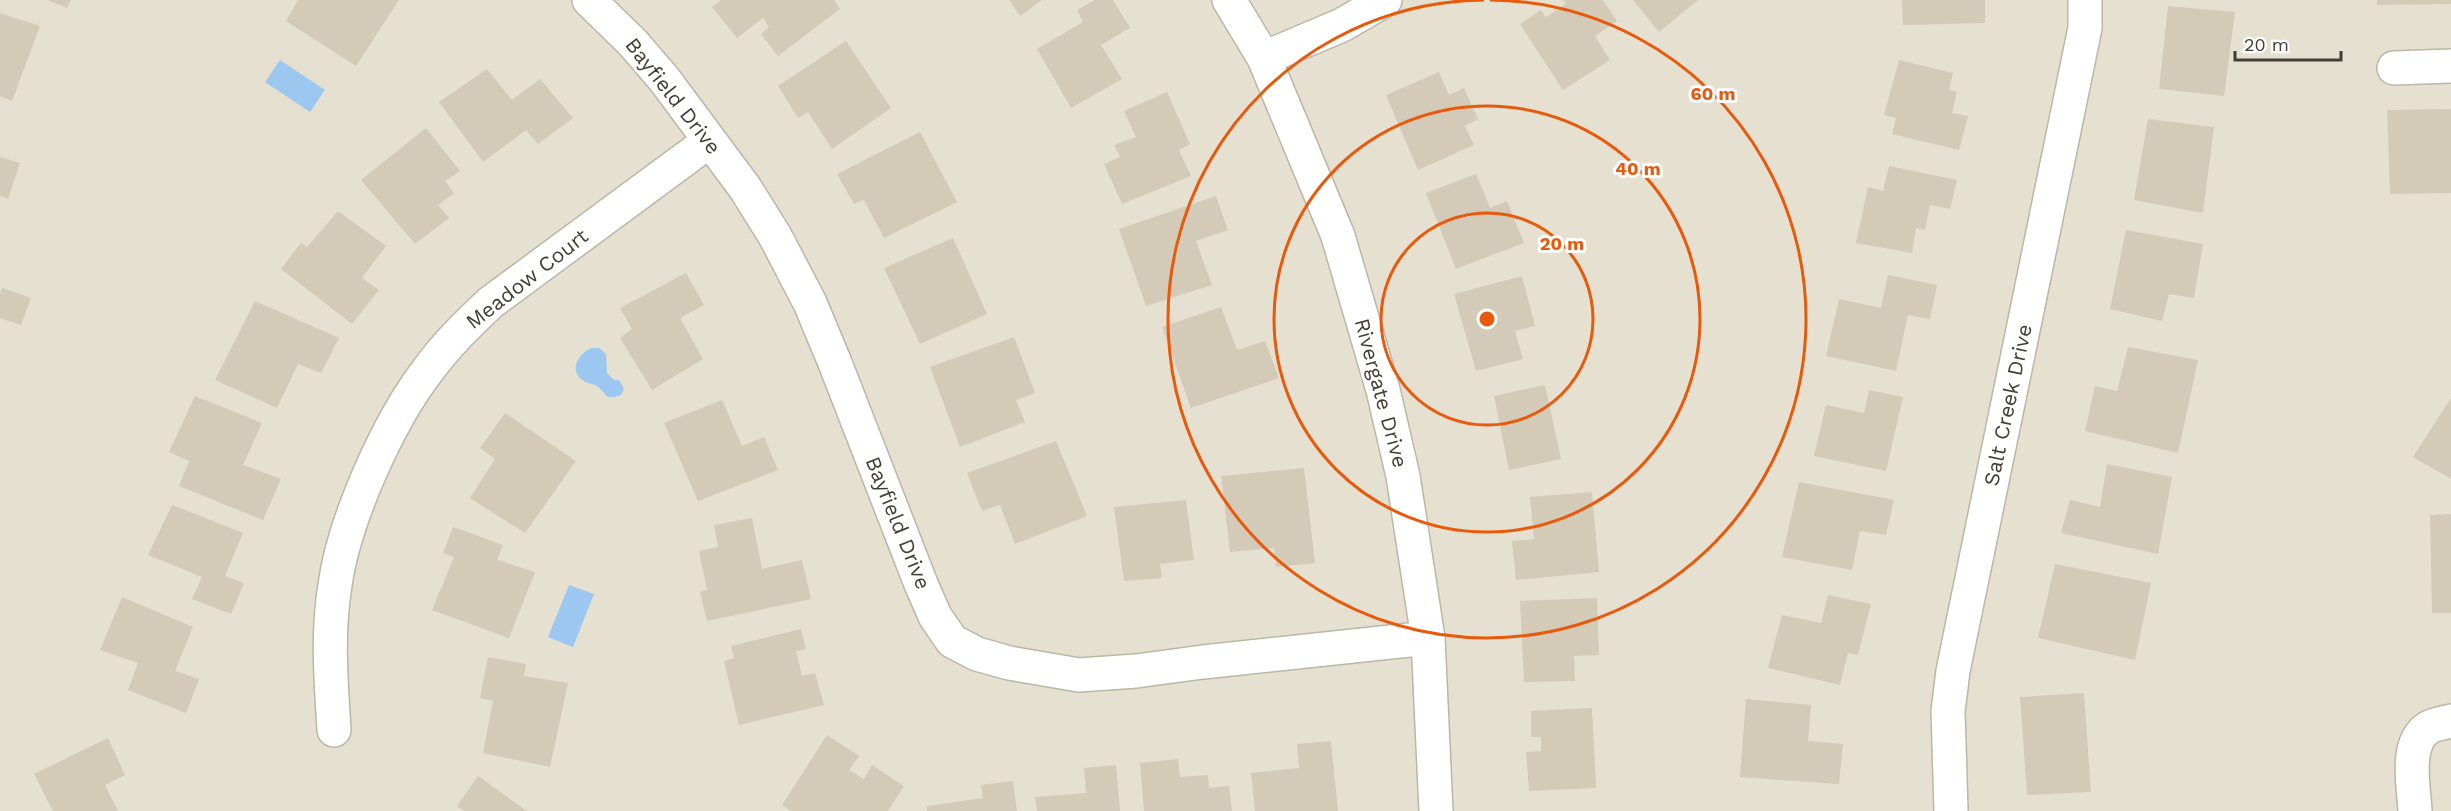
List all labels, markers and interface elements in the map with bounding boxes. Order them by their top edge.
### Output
scale bar [2235,24,2342,62]
street label: Bayfield Drive [620,33,727,159]
text: 20 m [2244,34,2289,55]
text: 60 m [1691,83,1735,104]
text: 40 m [1615,158,1661,179]
street label: Meadow Court [461,223,593,334]
text: 20 m [1540,233,1584,254]
centre of rings [1477,309,1497,329]
street label: Rivergate Drive [1350,316,1413,470]
street label: Salt Creek Drive [1978,322,2037,488]
street label: Bayfield Drive [861,453,936,593]

